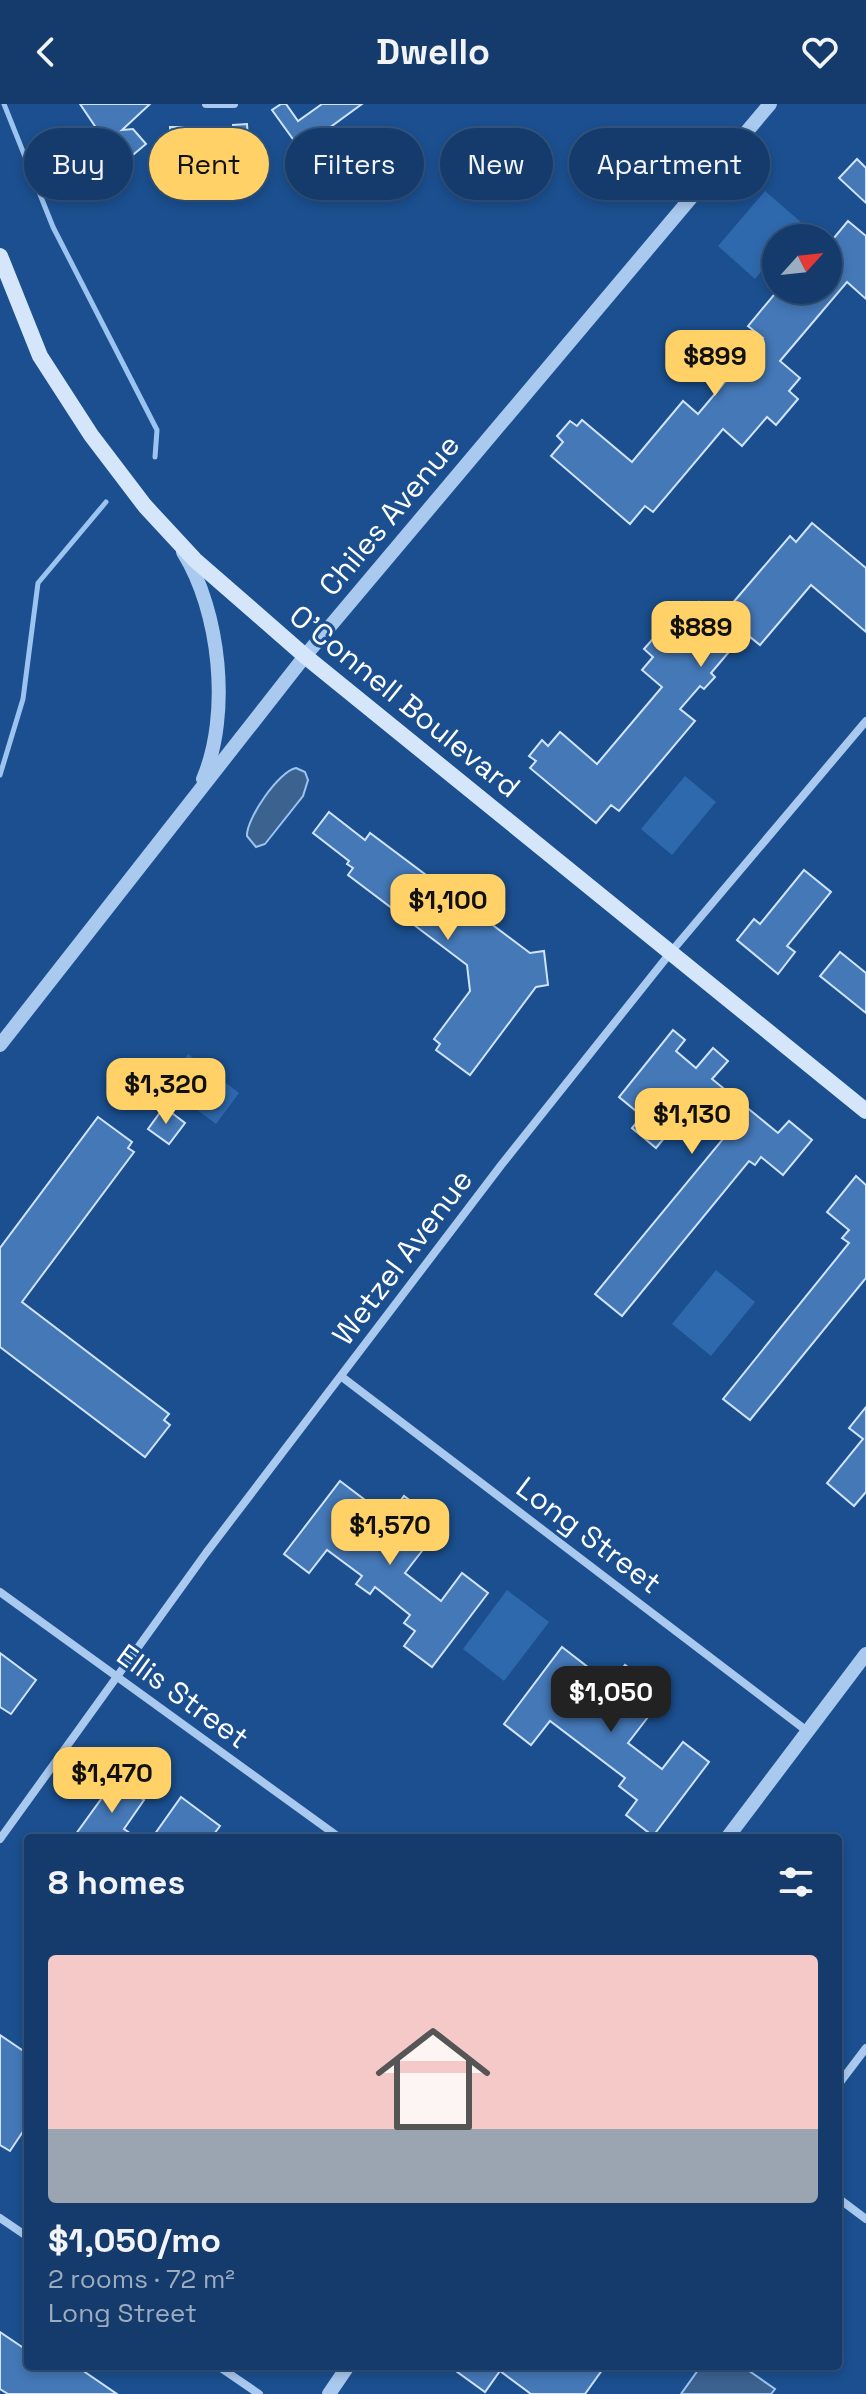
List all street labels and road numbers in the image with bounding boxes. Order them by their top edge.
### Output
street label: Chiles Avenue [310,426,468,604]
street label: O'Connell Boulevard [282,596,528,806]
street label: Wetzel Avenue [323,1161,481,1353]
street label: Long Street [509,1468,669,1602]
street label: Ellis Street [109,1635,257,1757]

